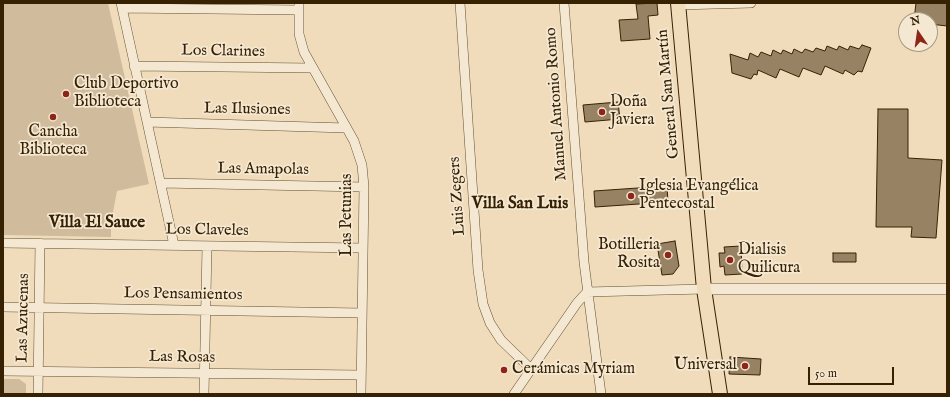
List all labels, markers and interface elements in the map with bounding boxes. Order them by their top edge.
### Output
north arrow [898,12,938,52]
text: N [909,13,922,29]
street label: Manuel Antonio Romo [542,27,572,181]
street label: General San Martín [654,28,684,160]
street label: Los Clarines [181,42,265,62]
place label: Club Deportivo Biblioteca [74,75,179,113]
marker: Club Deportivo Biblioteca [61,89,71,99]
place label: Doña Javiera [610,93,654,131]
street label: Las Ilusiones [203,100,291,120]
marker: Doña Javiera [597,107,607,117]
marker: Cancha Biblioteca [48,112,58,122]
place label: Cancha Biblioteca [19,123,87,161]
street label: Luis Zegers [446,156,470,236]
street label: Las Amapolas [217,160,309,180]
street label: Las Petunias [338,174,358,256]
place label: Iglesia Evangélica Pentecostal [639,177,758,215]
marker: Iglesia Evangélica Pentecostal [626,191,636,201]
district label: Villa San Luis [472,195,568,215]
district label: Villa El Sauce [49,214,145,234]
street label: Los Claveles [165,221,249,241]
place label: Botilleria Rosita [598,236,660,274]
place label: Dialisis Quilicura [738,241,800,279]
marker: Botilleria Rosita [663,250,673,260]
marker: Dialisis Quilicura [725,255,735,265]
street label: Las Azucenas [14,273,34,363]
street label: Los Pensamientos [123,284,243,306]
street label: Las Rosas [149,348,215,368]
place label: Universal [674,356,737,376]
scale bar [810,359,896,385]
place label: Cerámicas Myriam [512,360,635,380]
marker: Universal [740,361,750,371]
marker: Cerámicas Myriam [499,365,509,375]
text: 50 m [815,366,837,381]

